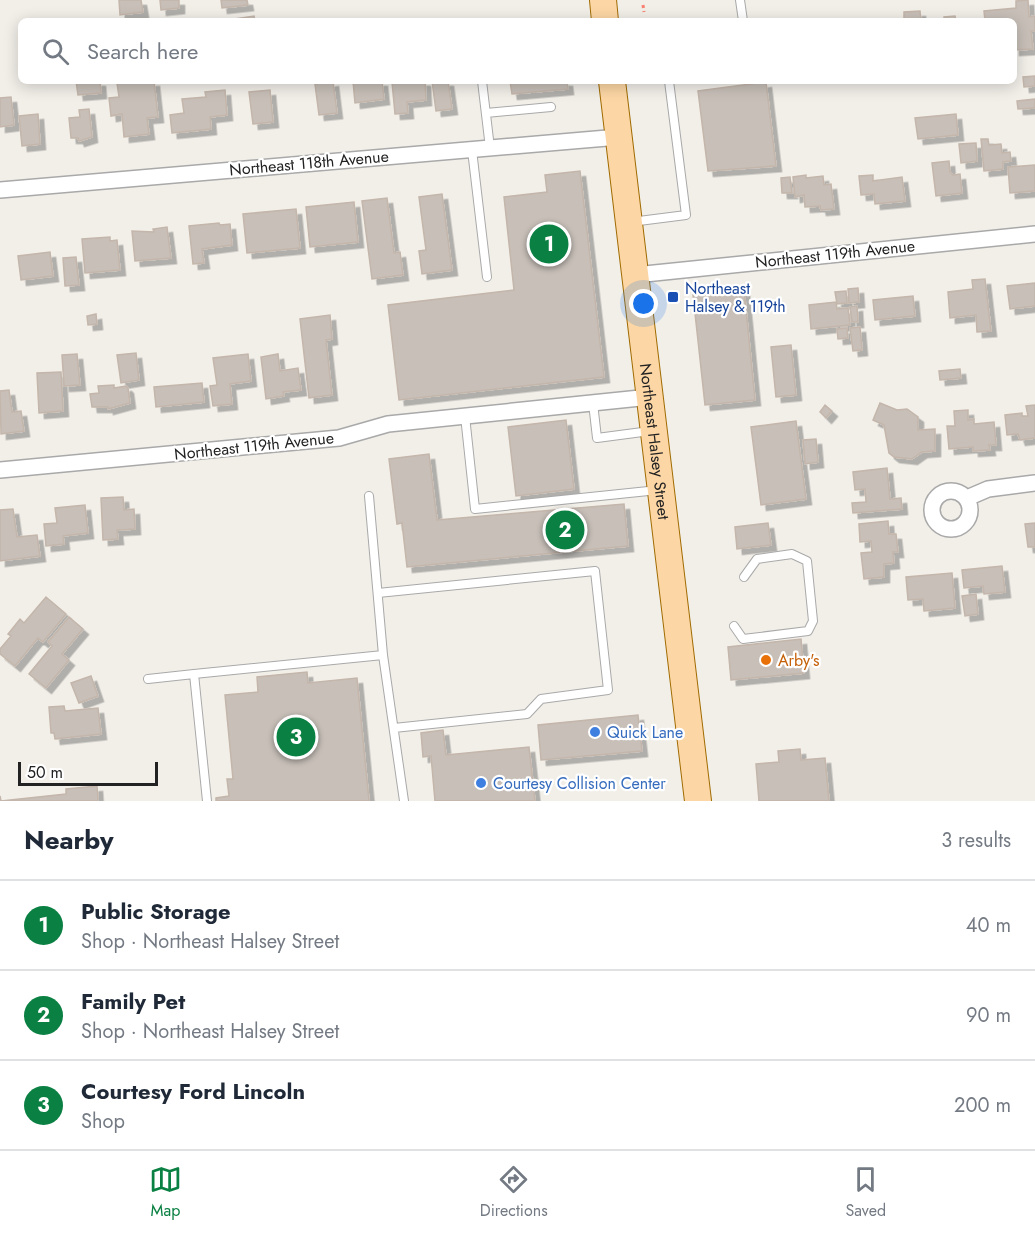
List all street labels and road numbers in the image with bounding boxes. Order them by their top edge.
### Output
street label: Northeast 118th Avenue [228,145,390,181]
street label: Northeast 119th Avenue [754,234,916,274]
street label: Northeast Halsey Street [634,362,676,521]
street label: Northeast 119th Avenue [173,426,335,466]

